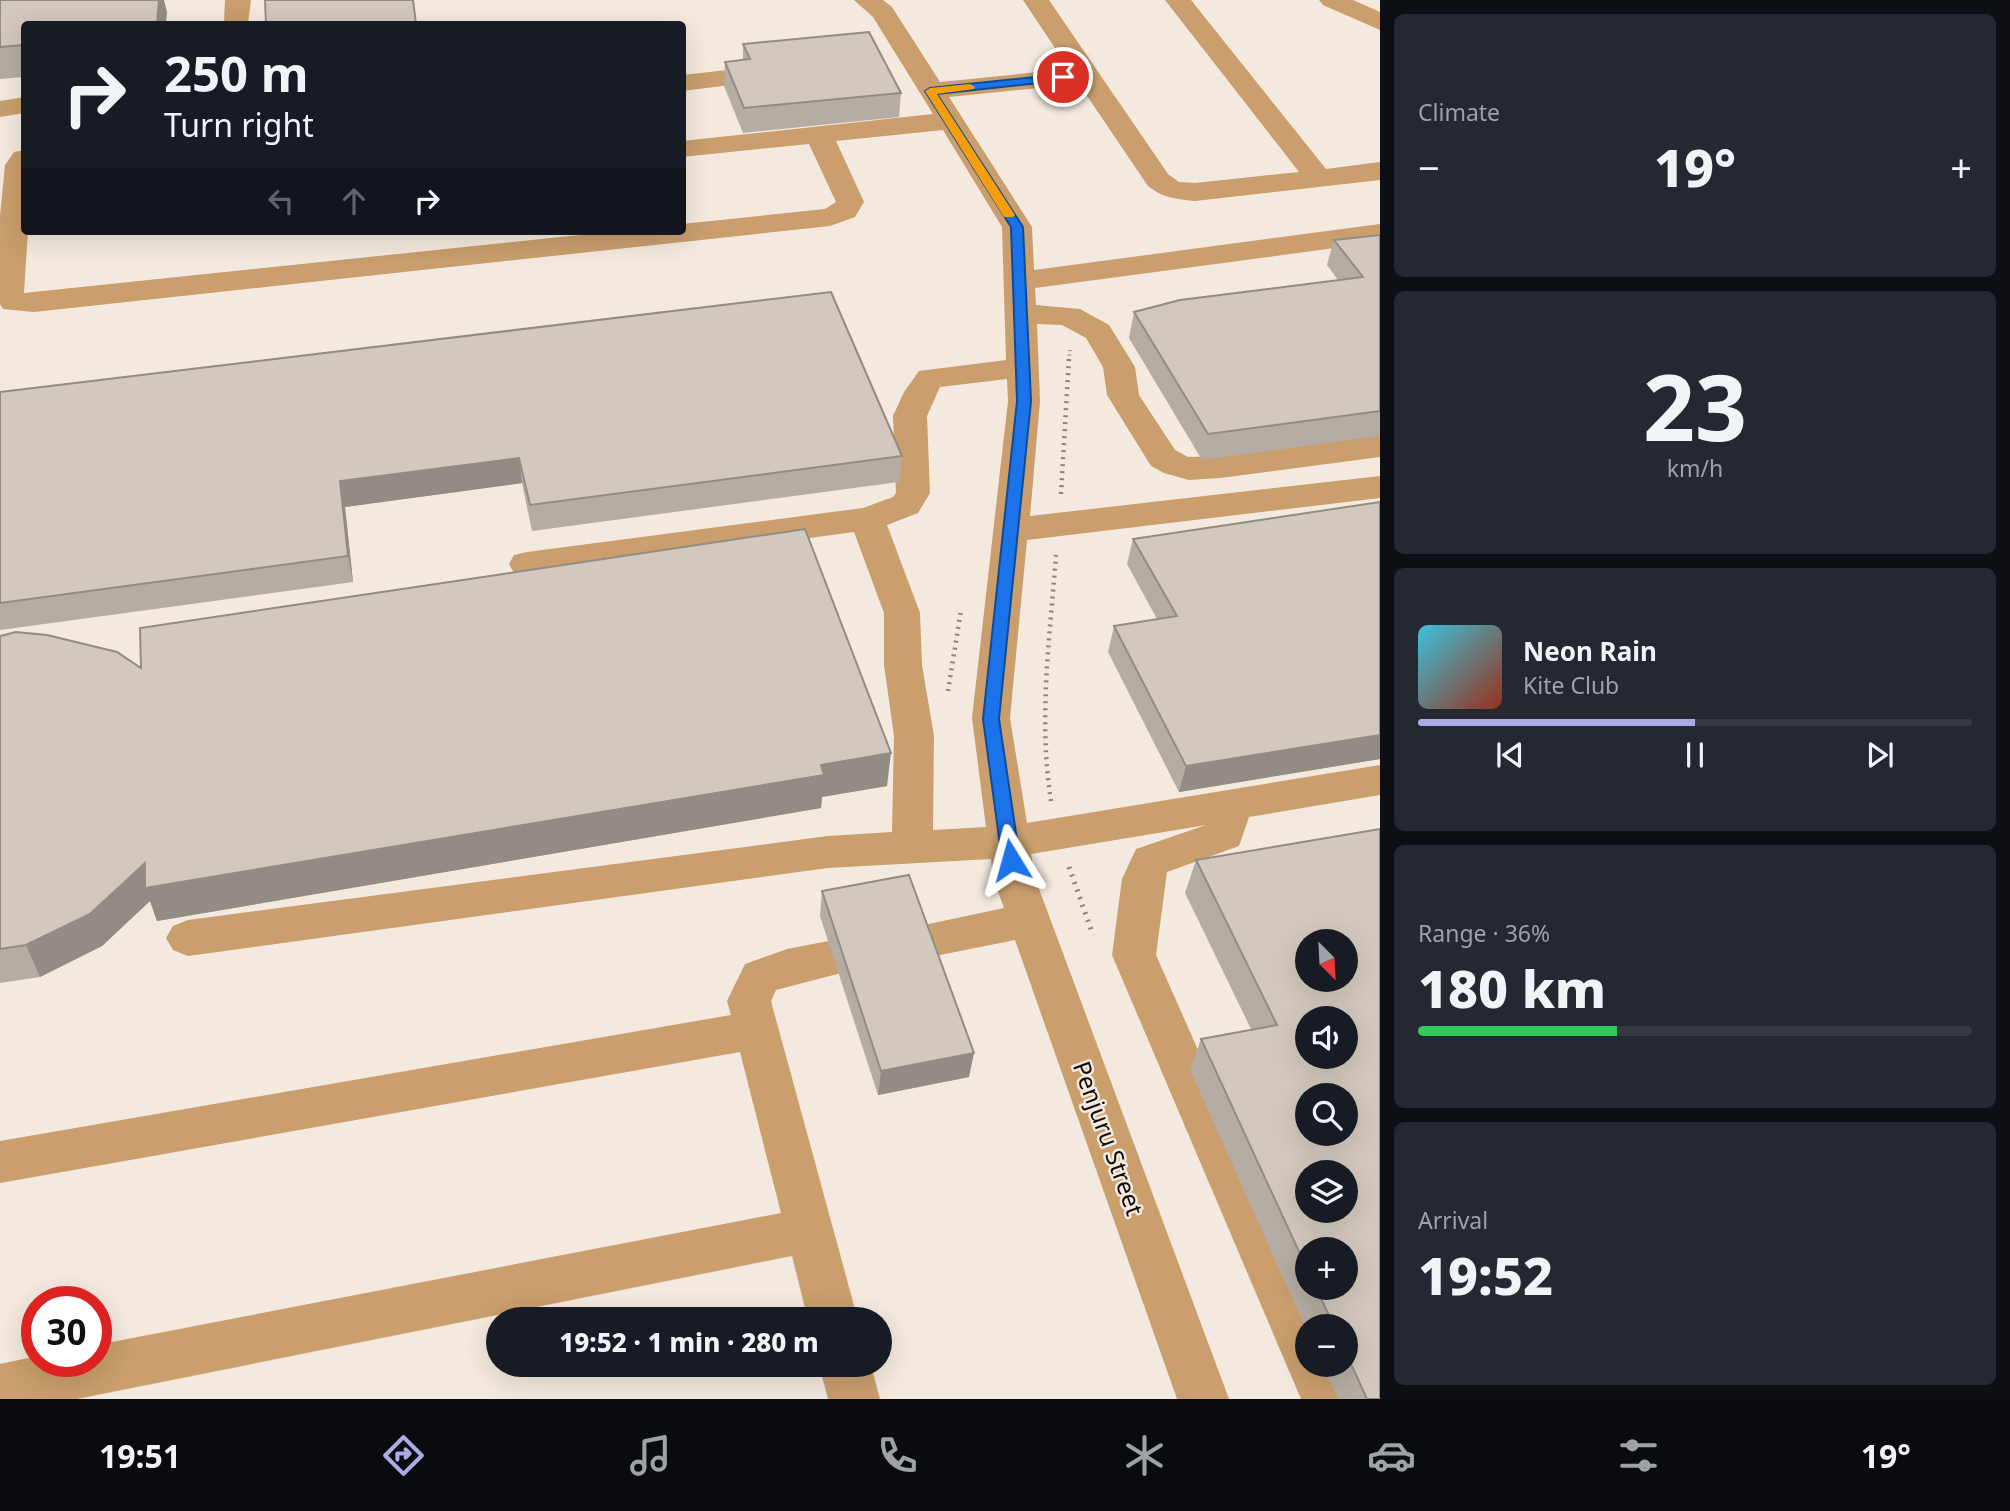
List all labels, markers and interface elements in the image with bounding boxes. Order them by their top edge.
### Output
text: 250 m [164,40,309,106]
pin [1033,47,1093,107]
icon: right [49,49,140,140]
icon: arrive [1044,58,1082,96]
text: Climate [1418,96,1500,128]
text: Turn right [164,103,314,146]
text: 19° [1654,131,1736,202]
text: − [1418,141,1440,193]
text: + [1950,141,1972,193]
icon: left [262,182,300,220]
icon: ahead [335,182,373,220]
icon: right [408,182,446,220]
text: 23 [1643,344,1747,468]
text: km/h [1667,452,1723,484]
text: Neon Rain [1523,633,1657,669]
text: Kite Club [1523,669,1619,701]
icon: previous [1491,736,1529,774]
icon: pause [1676,736,1714,774]
icon: next [1861,736,1899,774]
position arrow [974,823,1048,897]
text: Range · 36% [1418,917,1550,949]
north arrow [1295,929,1358,992]
map controls [1295,929,1358,1377]
text: 180 km [1418,952,1606,1023]
button: sound [1295,1006,1358,1069]
street label: Penjuru Street [1066,1056,1152,1220]
button: search [1295,1083,1358,1146]
button: layers [1295,1160,1358,1223]
text: Arrival [1418,1204,1488,1236]
button: + [1295,1237,1358,1300]
text: 19:52 [1418,1239,1553,1310]
speed limit sign: 30 [21,1286,112,1377]
button: − [1295,1314,1358,1377]
text: 19:52 · 1 min · 280 m [559,1324,819,1360]
icon: directions [379,1431,428,1480]
icon: music [626,1431,675,1480]
icon: phone [873,1431,922,1480]
icon: climate [1120,1431,1169,1480]
icon: car [1367,1431,1416,1480]
icon: filters [1614,1431,1663,1480]
text: 19:51 [99,1434,181,1477]
text: 19° [1861,1434,1911,1477]

